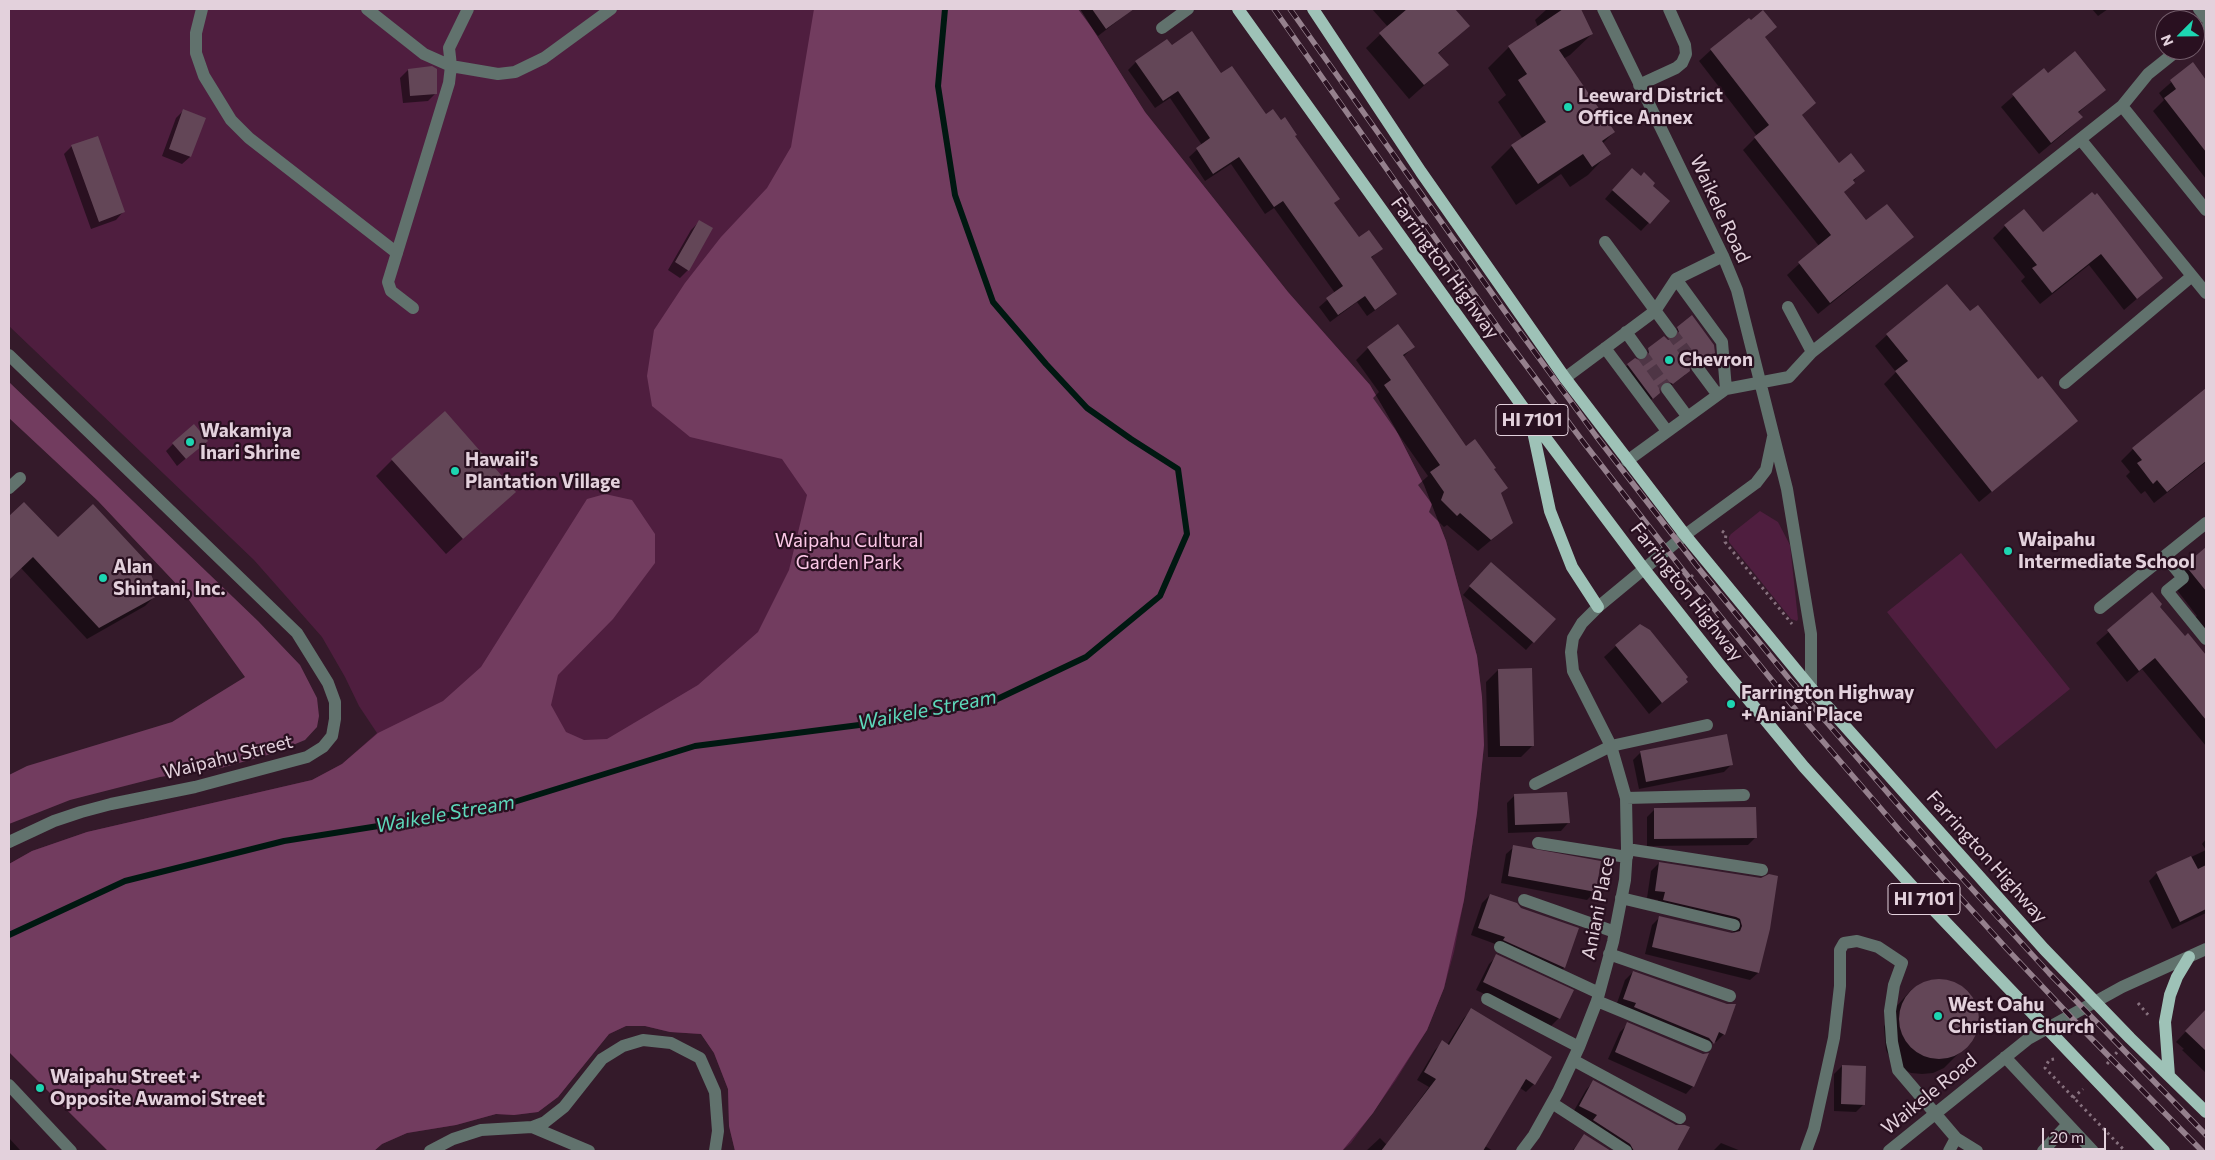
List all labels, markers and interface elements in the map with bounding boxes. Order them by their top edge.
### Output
north arrow [2155,10,2205,60]
text: N [2157,33,2177,49]
place label: Leeward District Office Annex [1578,85,1723,129]
marker: Leeward District Office Annex [1562,101,1574,113]
street label: Waikele Road [1685,152,1755,266]
street label: Farrington Highway [1386,193,1504,343]
place label: Chevron [1679,349,1753,371]
marker: Chevron [1663,354,1675,366]
road number: HI 7101 [1496,404,1568,436]
place label: Wakamiya Inari Shrine [200,420,300,464]
marker: Wakamiya Inari Shrine [184,436,196,448]
place label: Hawaii's Plantation Village [465,449,620,493]
marker: Hawaii's Plantation Village [449,465,461,477]
street label: Farrington Highway [1626,518,1748,666]
place label: Waipahu Intermediate School [2018,529,2195,573]
park label: Waipahu Cultural Garden Park [775,530,923,574]
marker: Waipahu Intermediate School [2002,545,2014,557]
place label: Alan Shintani, Inc. [113,556,226,600]
marker: Alan Shintani, Inc. [97,572,109,584]
place label: Farrington Highway + Aniani Place [1741,682,1914,726]
water label: Waikele Stream [855,685,999,735]
marker: Farrington Highway + Aniani Place [1725,698,1737,710]
street label: Waipahu Street [161,730,295,784]
street label: Farrington Highway [1922,786,2052,928]
water label: Waikele Stream [373,790,517,838]
street label: Aniani Place [1577,855,1619,961]
road number: HI 7101 [1888,884,1960,914]
place label: West Oahu Christian Church [1948,994,2094,1038]
marker: West Oahu Christian Church [1932,1010,1944,1022]
street label: Waikele Road [1877,1049,1981,1139]
place label: Waipahu Street + Opposite Awamoi Street [50,1066,265,1110]
marker: Waipahu Street + Opposite Awamoi Street [34,1082,46,1094]
scale bar [2045,1118,2109,1150]
text: 20 m [2050,1128,2084,1146]

